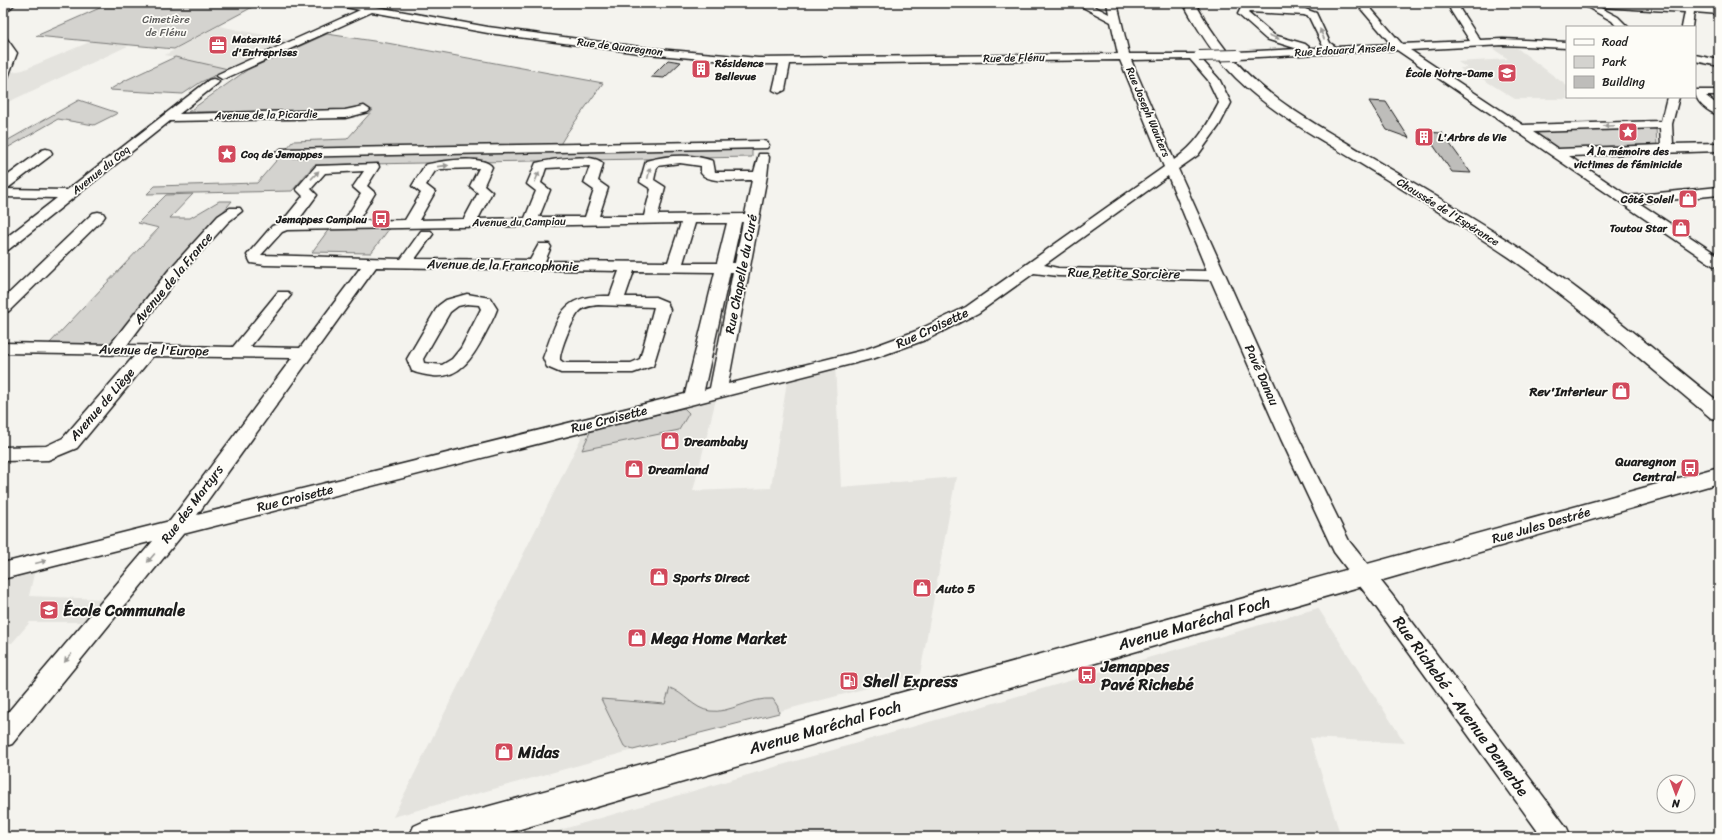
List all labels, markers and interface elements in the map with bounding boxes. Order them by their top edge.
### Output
park label: Cimetière de Flénu [142,10,190,42]
legend [1566,26,1696,98]
one-way arrow [1319,29,1325,40]
place label: Maternité d'Entreprises [231,30,298,62]
text: Road [1602,31,1629,53]
street label: Rue de Quaregnon [576,32,664,62]
office icon: Maternité d'Entreprises [207,34,229,56]
one-way arrow [1268,34,1280,41]
street label: Rue Edouard Anseele [1294,38,1397,62]
street label: Rue de Flénu [983,48,1045,68]
text: Park [1602,51,1627,73]
place label: Résidence Bellevue [714,54,764,86]
building icon: Résidence Bellevue [690,58,712,80]
school or university icon: École Notre-Dame [1496,62,1518,84]
street label: Rue Joseph Wauters [1120,64,1176,160]
place label: École Notre-Dame [1406,64,1494,83]
text: Building [1602,71,1645,93]
street label: Avenue de la Picardie [213,105,318,125]
place icon: À la mémoire des victimes de féminicide [1617,121,1639,143]
one-way arrow [1603,122,1615,129]
building icon: L'Arbre de Vie [1413,126,1435,148]
place label: L'Arbre de Vie [1438,128,1507,147]
street label: Avenue du Coq [67,140,135,200]
place label: À la mémoire des victimes de féminicide [1574,142,1682,174]
place icon: Coq de Jemappes [216,143,238,165]
place label: Coq de Jemappes [240,145,323,164]
one-way arrow [437,162,449,169]
one-way arrow [647,167,653,180]
one-way arrow [310,170,320,180]
one-way arrow [534,171,540,182]
street label: Chaussée de l'Espérance [1393,173,1503,252]
shop icon: Côté Soleil [1677,188,1699,210]
place label: Côté Soleil [1620,190,1675,209]
bus stop icon: Jemappes Campiau [370,208,392,230]
place label: Jemappes Campiau [275,210,368,229]
street label: Avenue du Campiau [471,212,566,232]
street label: Rue Chapelle du Curé [718,212,764,336]
shop icon: Toutou Star [1670,217,1692,239]
place label: Toutou Star [1610,219,1668,238]
street label: Avenue de la France [127,226,219,330]
street label: Avenue de la Francophonie [426,252,580,278]
street label: Rue Petite Sorcière [1068,261,1181,285]
street label: Rue Croisette [892,301,972,355]
street label: Avenue de l'Europe [98,338,209,362]
street label: Pavé Danau [1238,340,1286,410]
street label: Avenue de Liège [63,362,140,447]
place label: Rev'Interieur [1529,380,1609,403]
shop icon: Rev'Interieur [1610,380,1632,402]
street label: Rue Croisette [568,398,650,440]
shop icon: Dreambaby [659,430,681,452]
place label: Dreambaby [684,430,749,453]
place label: Quaregnon Central [1614,450,1677,488]
bus stop icon: Quaregnon Central [1679,457,1701,479]
shop icon: Dreamland [623,458,645,480]
place label: Dreamland [648,458,710,481]
street label: Rue des Martyrs [155,459,230,548]
street label: Rue Croisette [254,477,336,519]
street label: Rue Jules Destrée [1489,500,1593,550]
one-way arrow [146,552,155,563]
one-way arrow [35,558,47,564]
shop icon: Sports Direct [648,566,670,588]
place label: Sports Direct [672,566,750,589]
shop icon: Auto 5 [911,577,933,599]
place label: Auto 5 [935,577,975,600]
street label: Avenue Maréchal Foch [1113,587,1274,659]
place label: École Communale [63,596,185,625]
school or university icon: École Communale [38,599,60,621]
street label: Rue Richebé - Avenue Demerbe [1385,609,1537,803]
place label: Mega Home Market [650,624,787,653]
shop icon: Mega Home Market [626,627,648,649]
one-way arrow [63,652,72,663]
place label: Jemappes Pavé Richebé [1100,652,1195,699]
bus stop icon: Jemappes Pavé Richebé [1076,664,1098,686]
place label: Shell Express [862,667,959,696]
fuel station icon: Shell Express [838,670,860,692]
street label: Avenue Maréchal Foch [744,691,905,763]
place label: Midas [517,738,560,767]
shop icon: Midas [493,741,515,763]
north arrow [1656,774,1696,814]
text: N [1671,794,1681,813]

